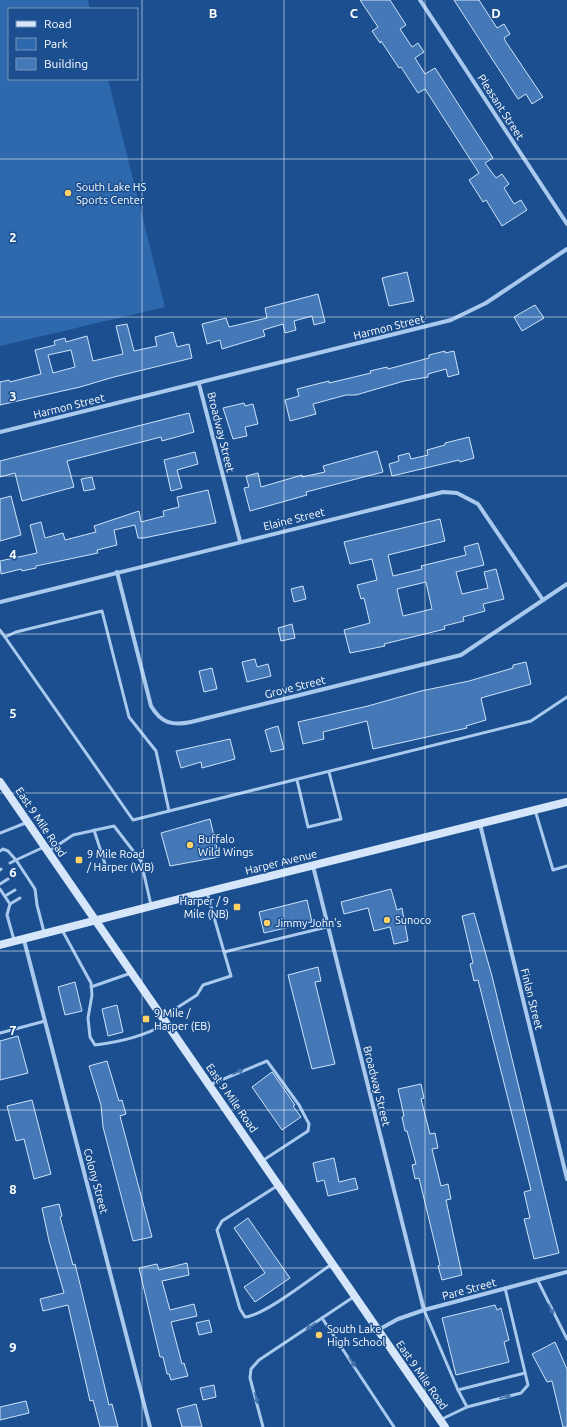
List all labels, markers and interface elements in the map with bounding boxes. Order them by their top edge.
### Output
text: B [209,6,218,20]
text: C [350,6,359,20]
text: D [491,6,501,20]
legend [8,8,138,80]
text: Road [44,17,72,30]
text: Park [44,37,68,50]
text: Building [44,57,88,70]
street label: Pleasant Street [475,72,527,142]
place label: South Lake HS Sports Center [76,181,146,206]
marker: South Lake HS Sports Center [63,188,73,198]
text: 2 [9,230,17,244]
street label: Harmon Street [352,312,426,342]
text: 3 [9,389,17,403]
street label: Harmon Street [32,391,106,421]
street label: Broadway Street [205,391,237,474]
street label: Elaine Street [262,505,327,532]
text: 4 [9,547,17,561]
street label: Grove Street [263,673,327,700]
text: 5 [9,706,17,720]
street label: East 9 Mile Road [13,785,69,859]
place label: Buffalo Wild Wings [198,833,254,858]
marker: Buffalo Wild Wings [185,840,195,850]
street label: Harper Avenue [244,847,318,877]
place label: 9 Mile Road / Harper (WB) [86,848,154,874]
marker: 9 Mile Road / Harper (WB) [74,855,84,865]
text: 6 [9,865,17,879]
place label: Harper / 9 Mile (NB) [180,895,229,921]
marker: Harper / 9 Mile (NB) [232,902,242,912]
place label: Sunoco [395,914,431,926]
marker: Sunoco [382,915,392,925]
place label: Jimmy John's [275,917,342,929]
marker: Jimmy John's [262,918,272,928]
street label: Finlan Street [519,967,546,1032]
place label: 9 Mile / Harper (EB) [154,1007,211,1033]
marker: 9 Mile / Harper (EB) [141,1014,151,1024]
text: 7 [9,1023,17,1037]
street label: Broadway Street [361,1045,393,1128]
street label: East 9 Mile Road [204,1061,260,1135]
one-way arrow [232,1069,243,1075]
street label: Colony Street [82,1147,111,1216]
text: 8 [9,1182,17,1196]
street label: Pare Street [441,1276,498,1302]
one-way arrow [548,1303,554,1315]
one-way arrow [306,1322,316,1330]
place label: South Lake High School [327,1323,385,1348]
marker: South Lake High School [314,1330,324,1340]
street label: East 9 Mile Road [394,1338,450,1412]
text: 9 [9,1340,17,1354]
one-way arrow [348,1356,355,1368]
one-way arrow [253,1392,259,1404]
one-way arrow [499,1394,511,1400]

